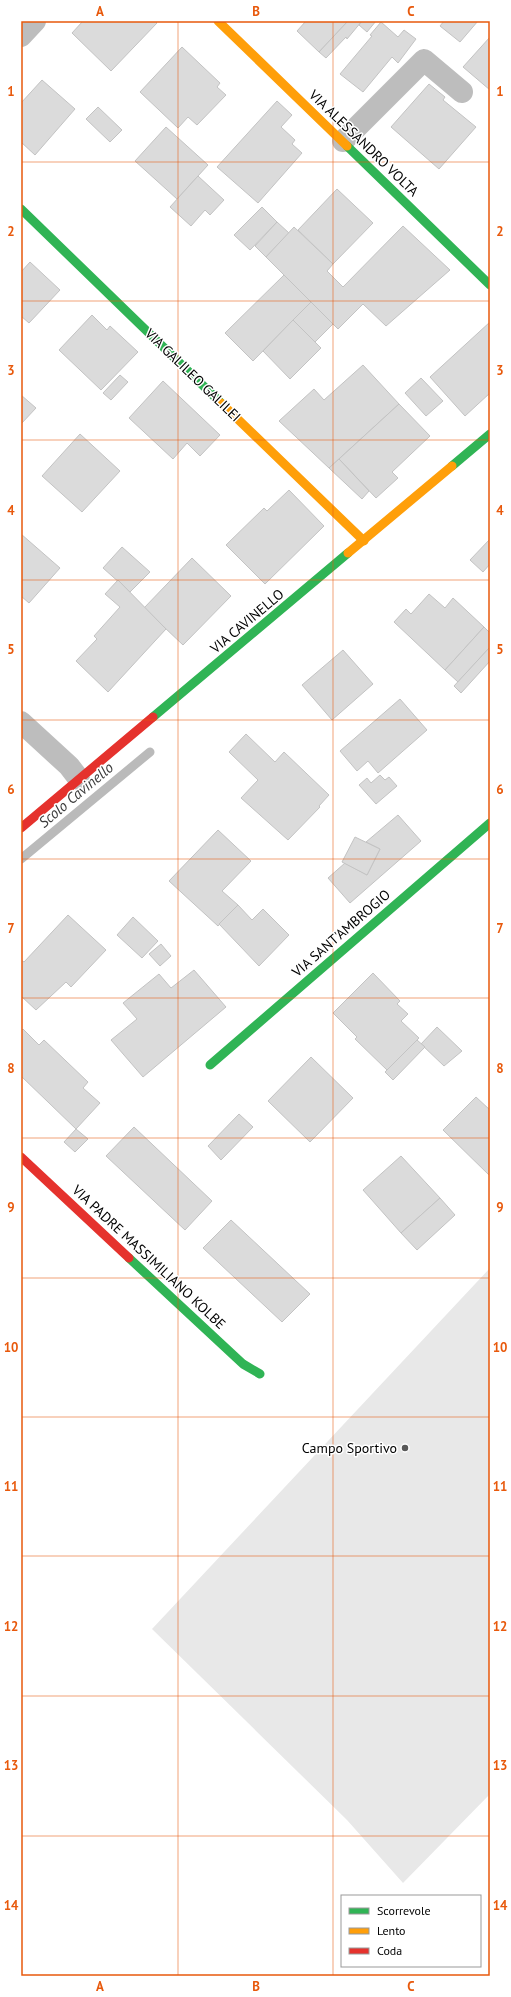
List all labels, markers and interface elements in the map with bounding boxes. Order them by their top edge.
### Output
text: A [96,3,104,20]
text: B [252,3,260,20]
text: C [407,3,415,20]
text: 1 [7,83,15,100]
text: 1 [496,83,504,100]
street label: VIA ALESSANDRO VOLTA [305,85,423,201]
text: 2 [7,223,15,240]
text: 2 [496,223,504,240]
street label: VIA GALILEO GALILEI [141,324,245,425]
text: 3 [7,362,15,379]
text: 3 [496,362,504,379]
text: 4 [7,502,15,519]
text: 4 [496,502,504,519]
street label: VIA CAVINELLO [206,585,287,658]
text: 5 [7,641,15,658]
text: 5 [496,641,504,658]
water label: Scolo Cavinello [34,758,117,832]
text: 6 [7,781,15,798]
text: 6 [496,781,504,798]
street label: VIA SANT'AMBROGIO [287,885,394,981]
text: 7 [7,920,15,937]
text: 7 [496,920,504,937]
text: 8 [7,1060,15,1077]
text: 8 [496,1060,504,1077]
street label: VIA PADRE MASSIMILIANO KOLBE [68,1180,229,1333]
text: 9 [7,1199,15,1216]
text: 9 [496,1199,504,1216]
text: 10 [4,1339,18,1356]
text: 10 [493,1339,507,1356]
place label: Campo Sportivo [302,1439,397,1457]
marker: Campo Sportivo [400,1443,410,1453]
text: 11 [4,1478,18,1495]
text: 11 [493,1478,507,1495]
text: 12 [4,1618,18,1635]
text: 12 [493,1618,507,1635]
text: 13 [4,1757,18,1774]
text: 13 [493,1757,507,1774]
legend [341,1895,481,1967]
text: 14 [4,1897,19,1914]
text: 14 [493,1897,508,1914]
text: Scorrevole [377,1903,431,1918]
text: Lento [377,1923,406,1938]
text: Coda [377,1943,402,1958]
text: A [96,1978,104,1995]
text: B [252,1978,260,1995]
text: C [407,1978,415,1995]

